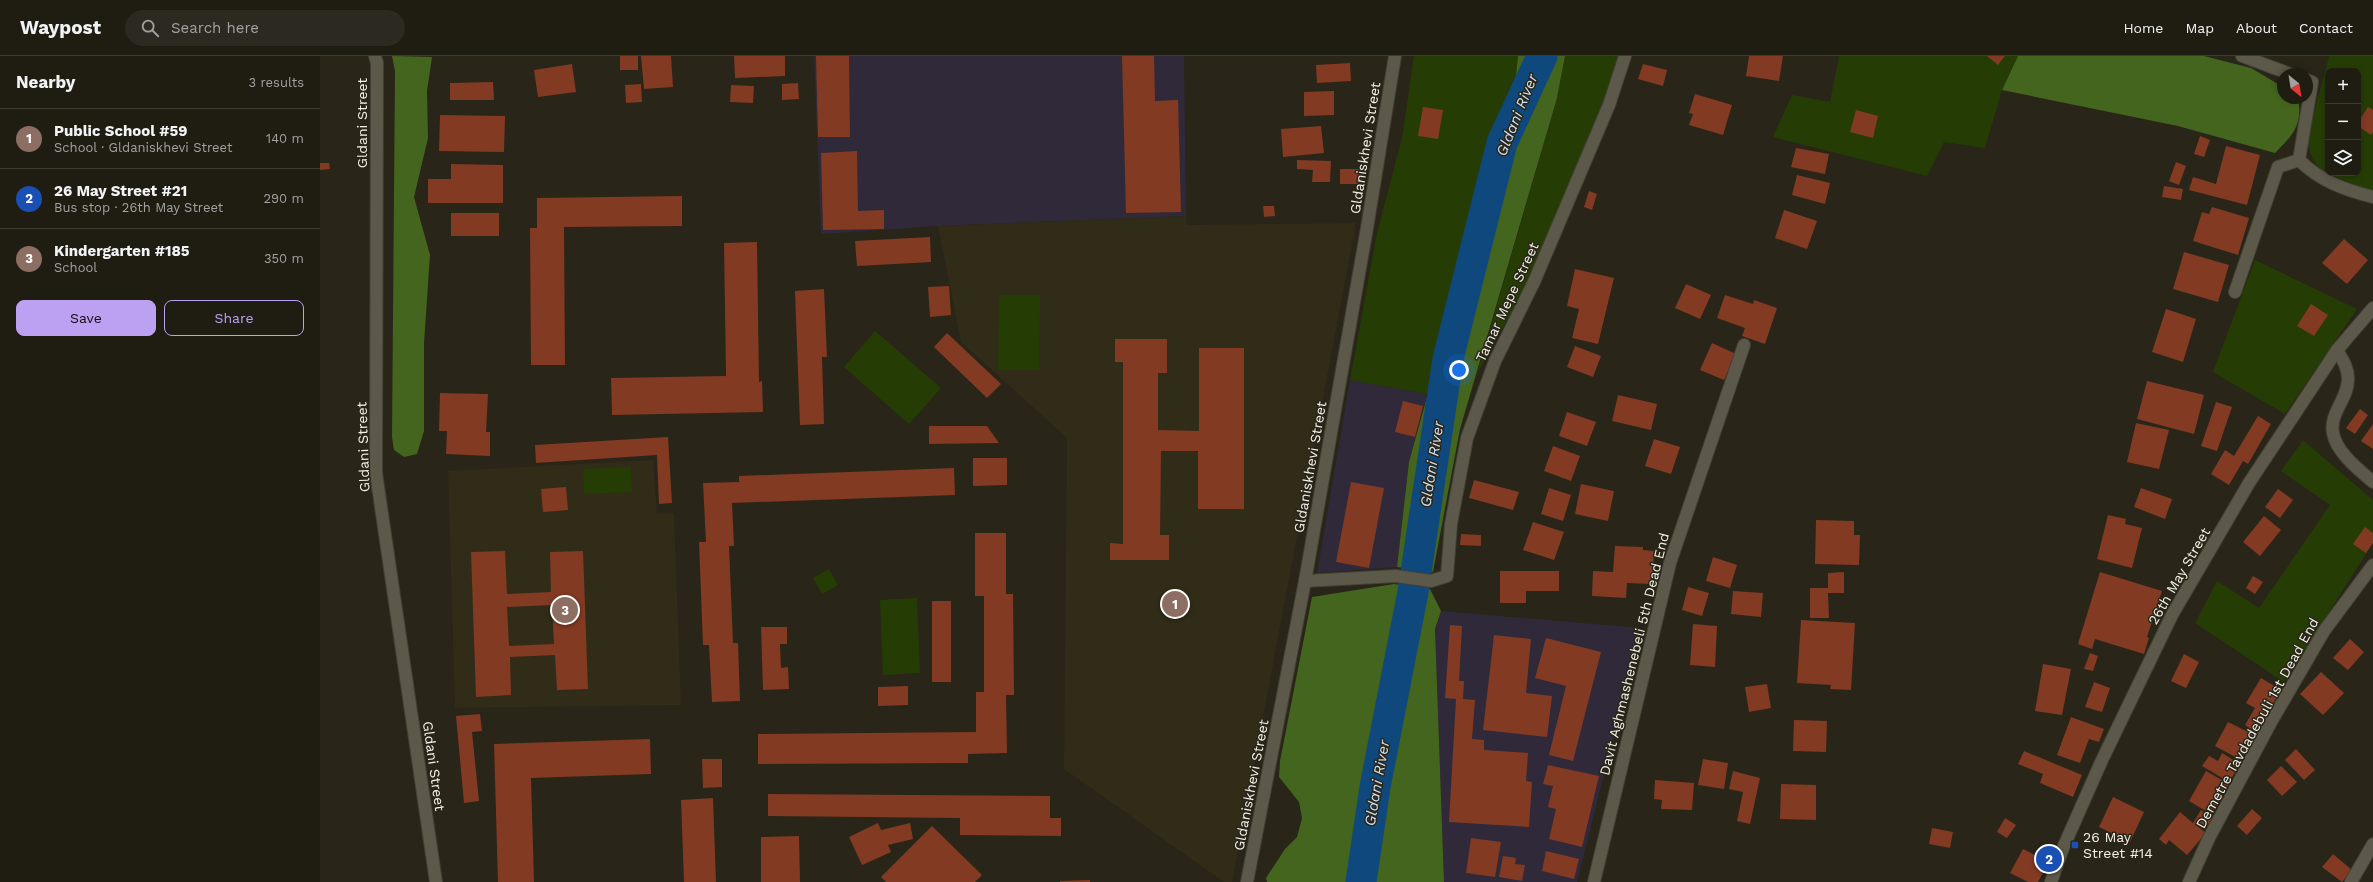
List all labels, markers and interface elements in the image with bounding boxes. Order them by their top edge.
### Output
search box [125,10,405,46]
text: Waypost [20,16,101,39]
icon: search [139,17,161,39]
text: Search here [171,19,259,37]
text: Home [2123,20,2163,36]
text: Map [2185,20,2214,36]
text: About [2236,20,2277,36]
text: Contact [2299,20,2353,36]
north arrow [2277,68,2313,104]
map controls [2325,68,2361,176]
button: + [2325,68,2361,104]
water label: Gldani River [1492,70,1542,159]
text: Nearby [16,72,75,92]
text: 3 results [249,75,304,90]
street label: Gldani Street [354,78,370,168]
street label: Gldaniskhevi Street [1347,81,1383,215]
button: − [2325,104,2361,140]
text: Public School #59 [54,122,188,140]
text: 1 [26,131,32,146]
text: 140 m [266,131,304,146]
text: School · Gldaniskhevi Street [54,140,232,155]
button: layers [2325,140,2361,176]
text: 26 May Street #21 [54,182,187,200]
text: 2 [25,191,33,206]
text: 290 m [263,191,304,206]
text: Bus stop · 26th May Street [54,200,223,215]
street label: Tamar Mepe Street [1472,240,1542,364]
text: Kindergarten #185 [54,242,190,260]
text: 3 [25,251,33,266]
text: 350 m [264,251,304,266]
text: School [54,260,97,275]
button: Save [16,300,156,336]
button: Share [164,300,304,336]
your location [1449,360,1469,380]
street label: Gldaniskhevi Street [1291,400,1329,534]
street label: Gldani Street [353,401,373,492]
water label: Gldani River [1416,419,1448,508]
street label: 26th May Street [2145,525,2213,627]
street label: Davit Aghmashenebeli 5th Dead End [1596,531,1672,777]
pin: 1 [1162,589,1188,619]
pin: 3 [552,595,578,625]
street label: Demetre Tavdadebuli 1st Dead End [2192,615,2322,831]
street label: Gldaniskhevi Street [1230,718,1272,852]
street label: Gldani Street [420,720,448,812]
water label: Gldani River [1361,738,1394,827]
place label: 26 May Street #14 [2083,829,2153,861]
marker: 26 May Street #14 [2070,840,2080,850]
pin: 2 [2036,844,2062,874]

